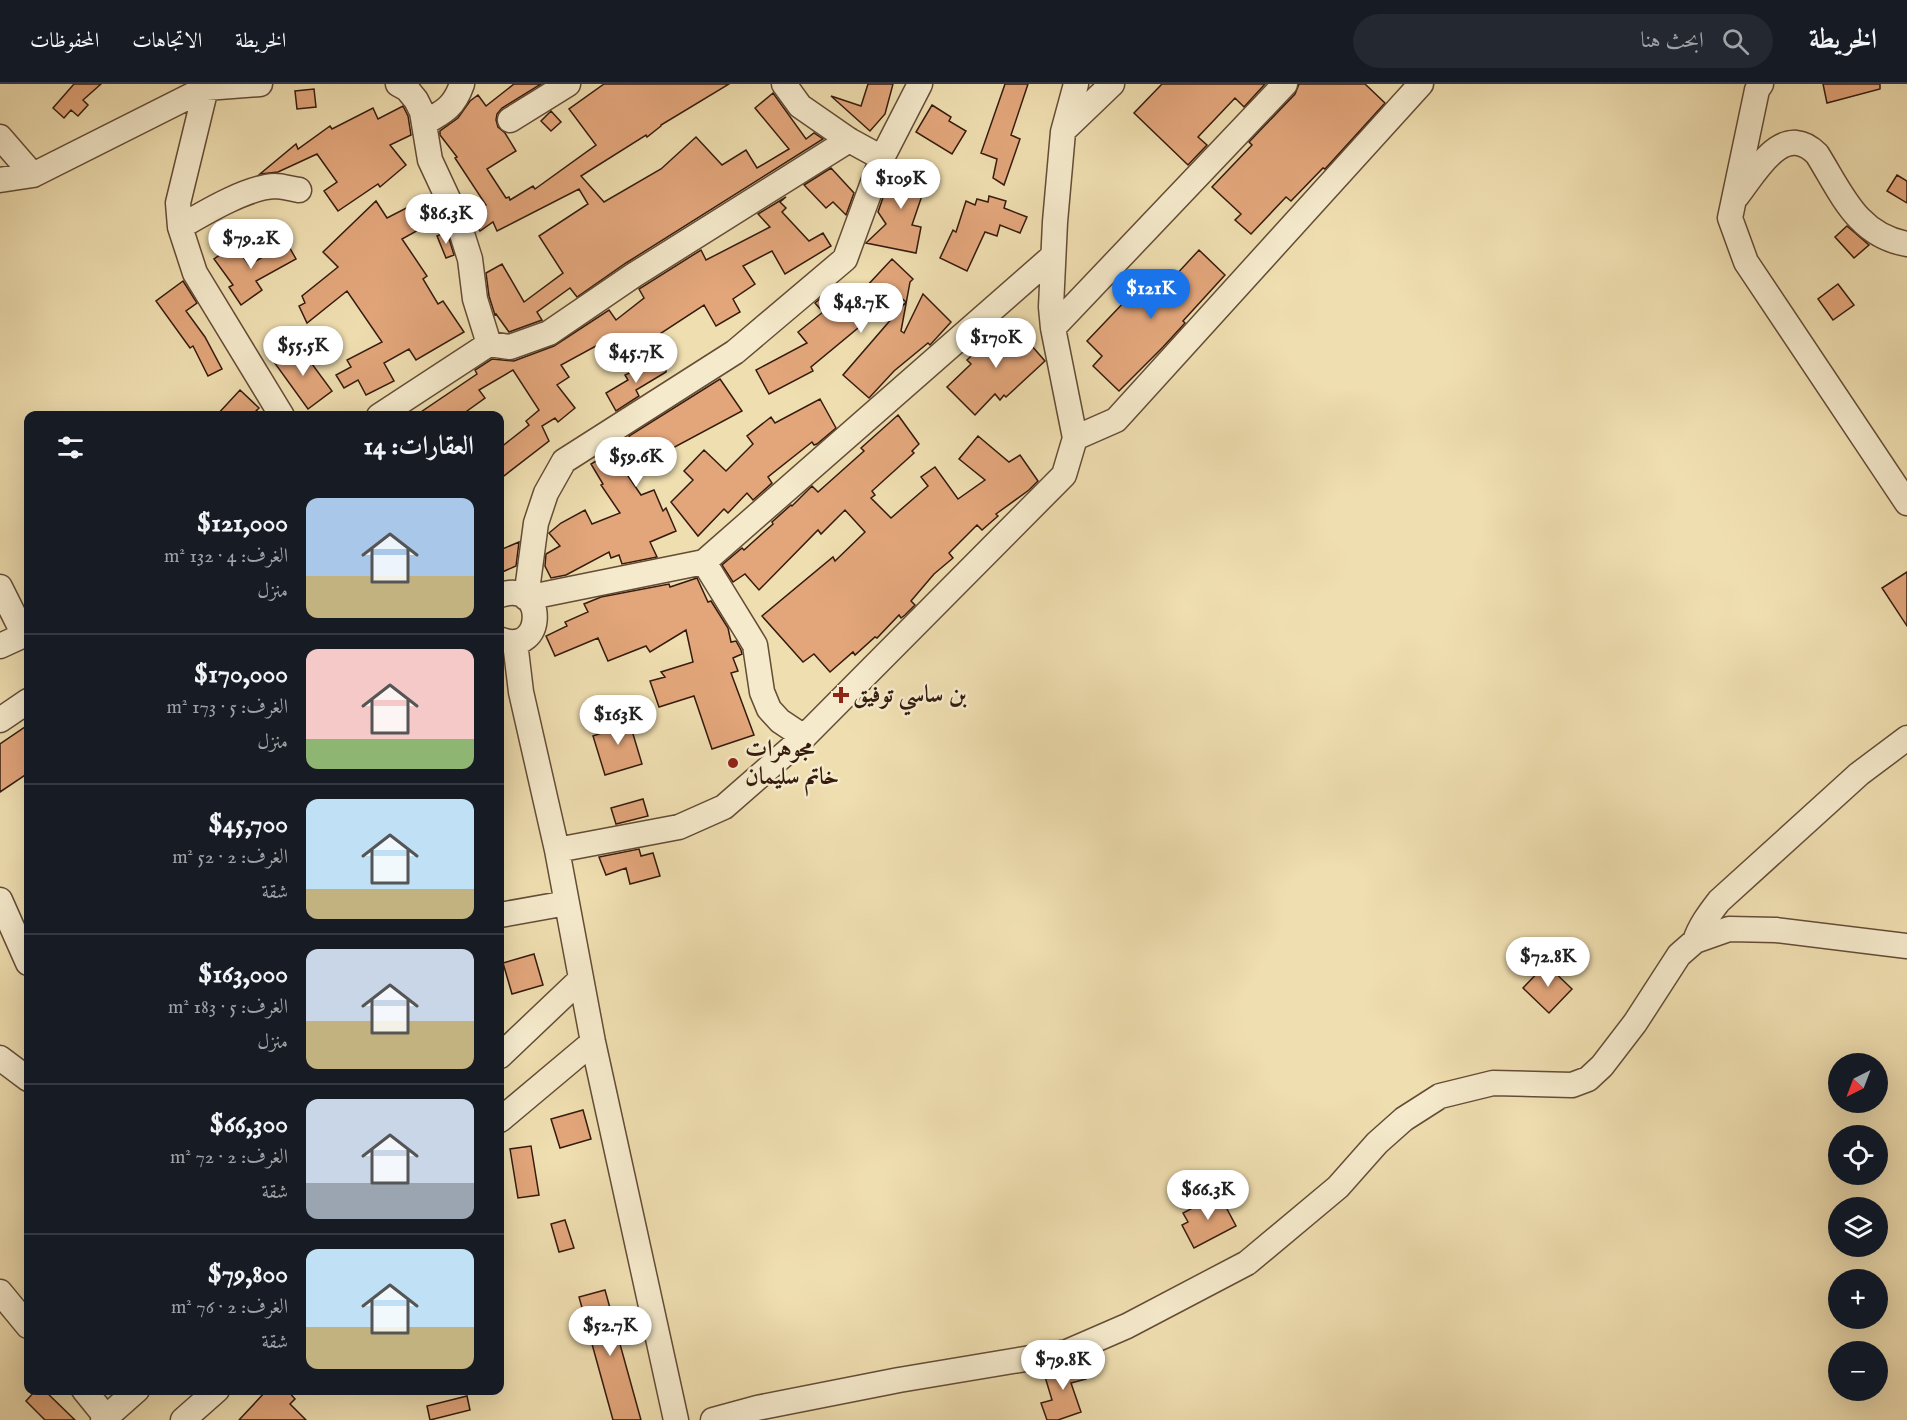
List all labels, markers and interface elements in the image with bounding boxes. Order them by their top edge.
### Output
search box [1353,14,1773,68]
text: الخريطة [1809,23,1877,58]
icon: search [1719,25,1752,58]
text: ابحث هنا [1640,27,1704,55]
text: المحفوظات [30,28,99,55]
text: الاتجاهات [132,28,202,55]
text: الخريطة [235,28,286,55]
pin: $109K [859,159,943,210]
text: $109K [875,166,927,191]
pin: $86.3K [397,194,495,245]
text: $86.3K [419,201,473,226]
pin: $79.2K [202,219,300,270]
text: $79.2K [222,226,280,251]
pin: $121K [1109,269,1193,320]
text: $121K [1126,276,1176,301]
pin: $48.7K [812,283,910,334]
text: $48.7K [833,290,889,315]
pin: $170K [954,318,1038,369]
text: $170K [970,325,1022,350]
pin: $55.5K [254,326,352,377]
text: $55.5K [277,333,329,358]
pin: $45.7K [587,333,685,384]
text: $45.7K [608,340,664,365]
text: العقارات: 14 [363,430,474,463]
icon: filters [54,431,87,464]
pin: $59.6K [587,437,685,488]
text: $59.6K [609,444,663,469]
text: $121,000 [197,507,288,540]
icon: home [354,522,426,594]
text: الغرف: 4 · 132 m² [164,544,288,569]
text: منزل [257,579,288,604]
text: $170,000 [194,658,288,691]
icon: home [354,673,426,745]
place label: بن ساسي توفيق [853,680,967,716]
marker: بن ساسي توفيق [834,688,848,702]
text: الغرف: 5 · 173 m² [167,695,288,720]
pin: $163K [576,695,660,746]
text: $163K [594,702,642,727]
text: منزل [257,730,288,755]
place label: مجوهرات خاتم سليمان [745,734,839,797]
marker: مجوهرات خاتم سليمان [726,756,740,770]
text: $45,700 [208,808,288,841]
icon: home [354,823,426,895]
text: الغرف: 2 · 52 m² [172,845,288,870]
text: شقة [262,880,288,905]
pin: $72.8K [1499,937,1597,988]
text: $72.8K [1520,944,1576,969]
text: $163,000 [198,958,288,991]
icon: home [354,973,426,1045]
text: الغرف: 5 · 183 m² [168,995,288,1020]
text: منزل [257,1030,288,1055]
north arrow [1828,1053,1888,1113]
map controls [1828,1053,1888,1401]
text: $66,300 [209,1108,288,1141]
icon: home [354,1123,426,1195]
button: locate [1828,1125,1888,1185]
text: الغرف: 2 · 72 m² [170,1145,288,1170]
pin: $66.3K [1159,1170,1257,1221]
text: $66.3K [1181,1177,1235,1202]
text: شقة [262,1180,288,1205]
button: layers [1828,1197,1888,1257]
text: $79,800 [207,1258,288,1291]
button: + [1828,1269,1888,1329]
icon: home [354,1273,426,1345]
text: الغرف: 2 · 76 m² [171,1295,288,1320]
pin: $52.7K [561,1306,659,1357]
text: $52.7K [583,1313,637,1338]
text: شقة [262,1330,288,1355]
pin: $79.8K [1014,1340,1112,1391]
button: − [1828,1341,1888,1401]
text: $79.8K [1035,1347,1091,1372]

